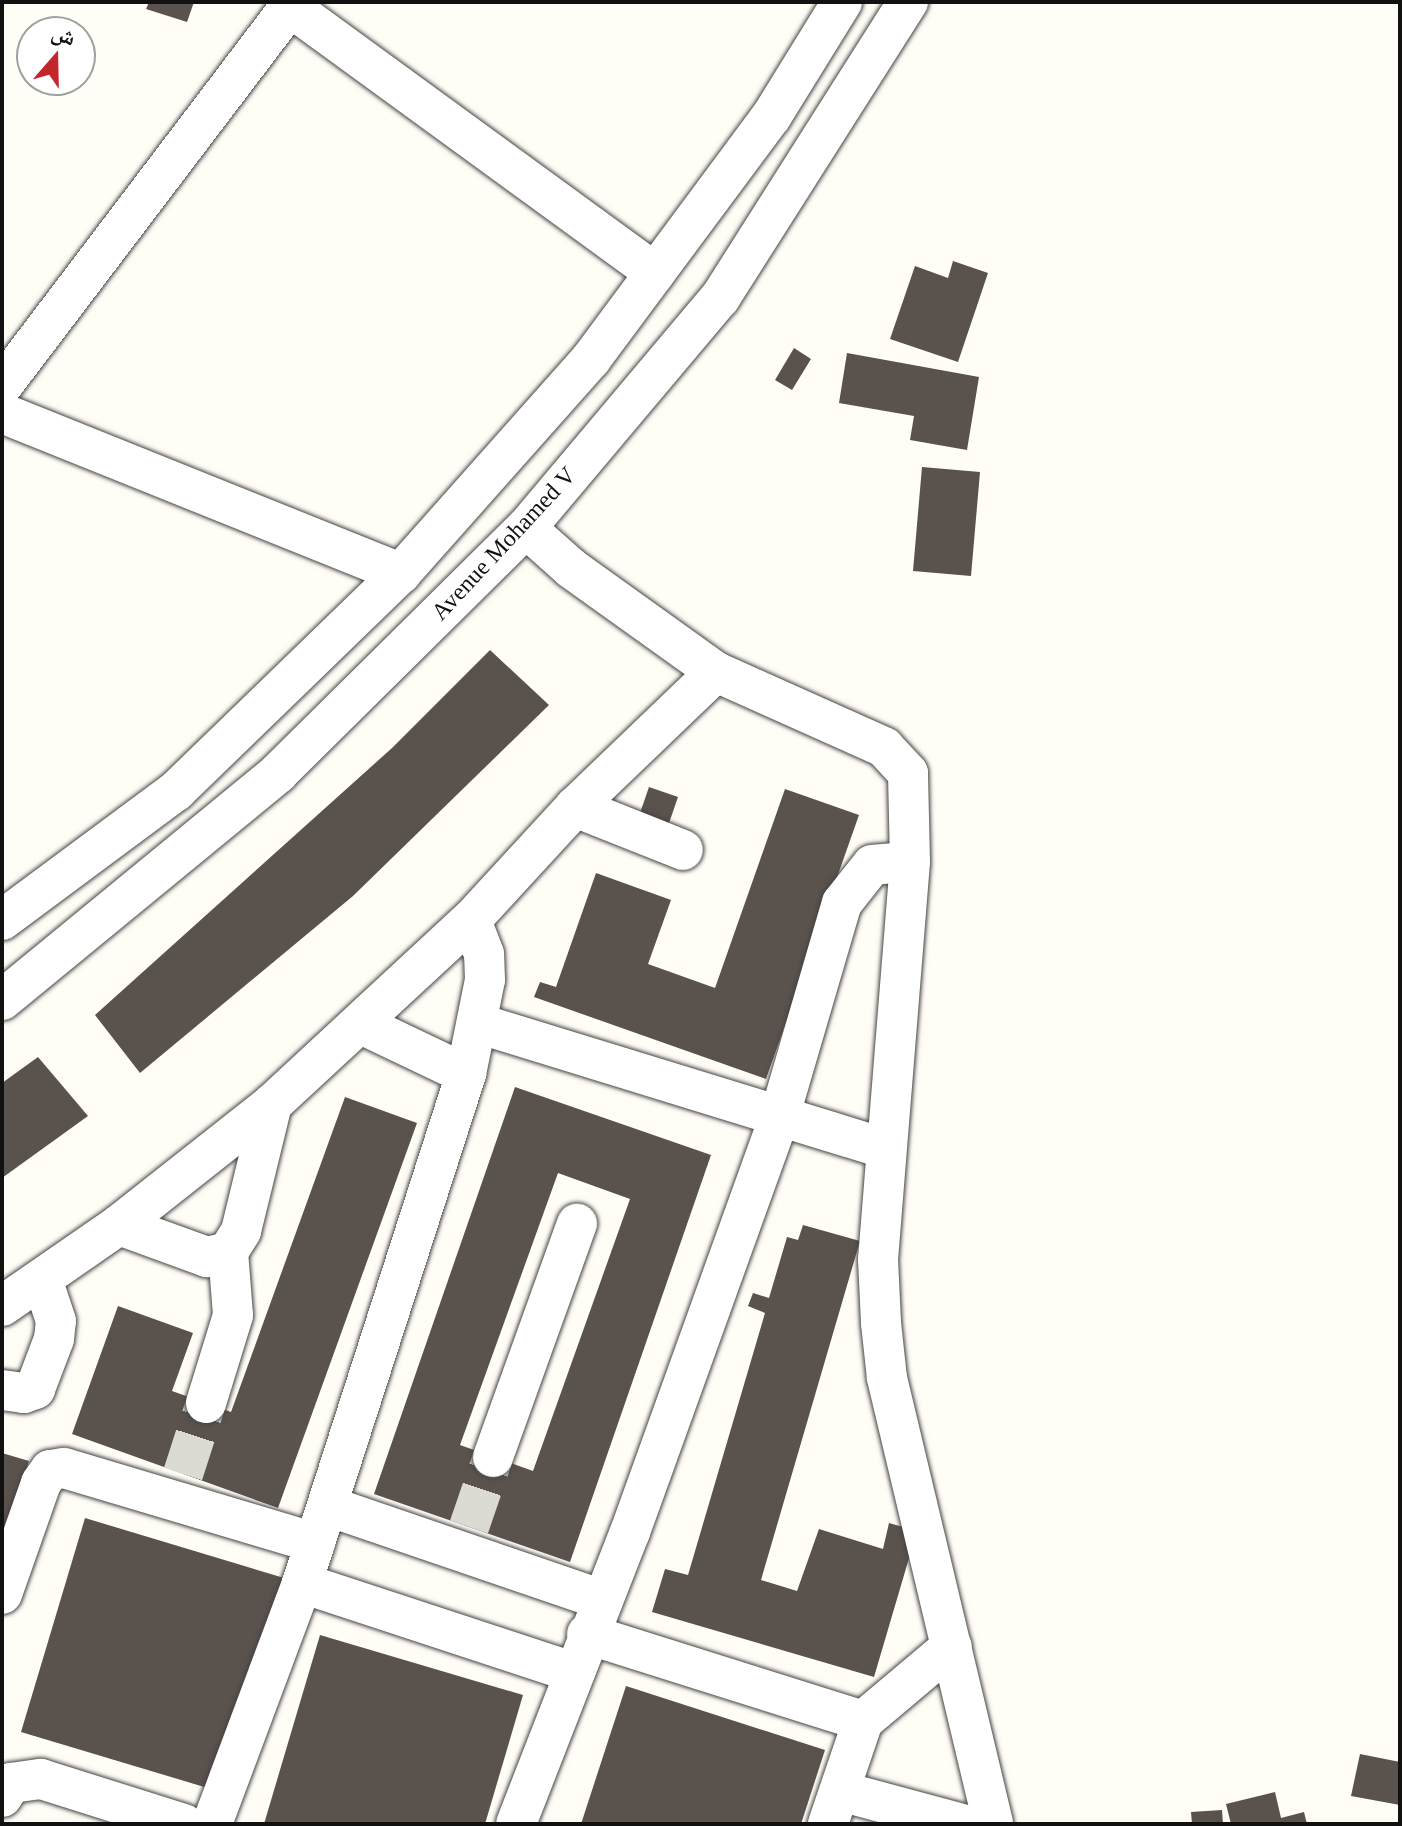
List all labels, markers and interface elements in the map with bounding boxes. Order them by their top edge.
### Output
north arrow [16,16,96,96]
text: ش [48,19,79,51]
street label: Avenue Mohamed V [425,461,583,627]

